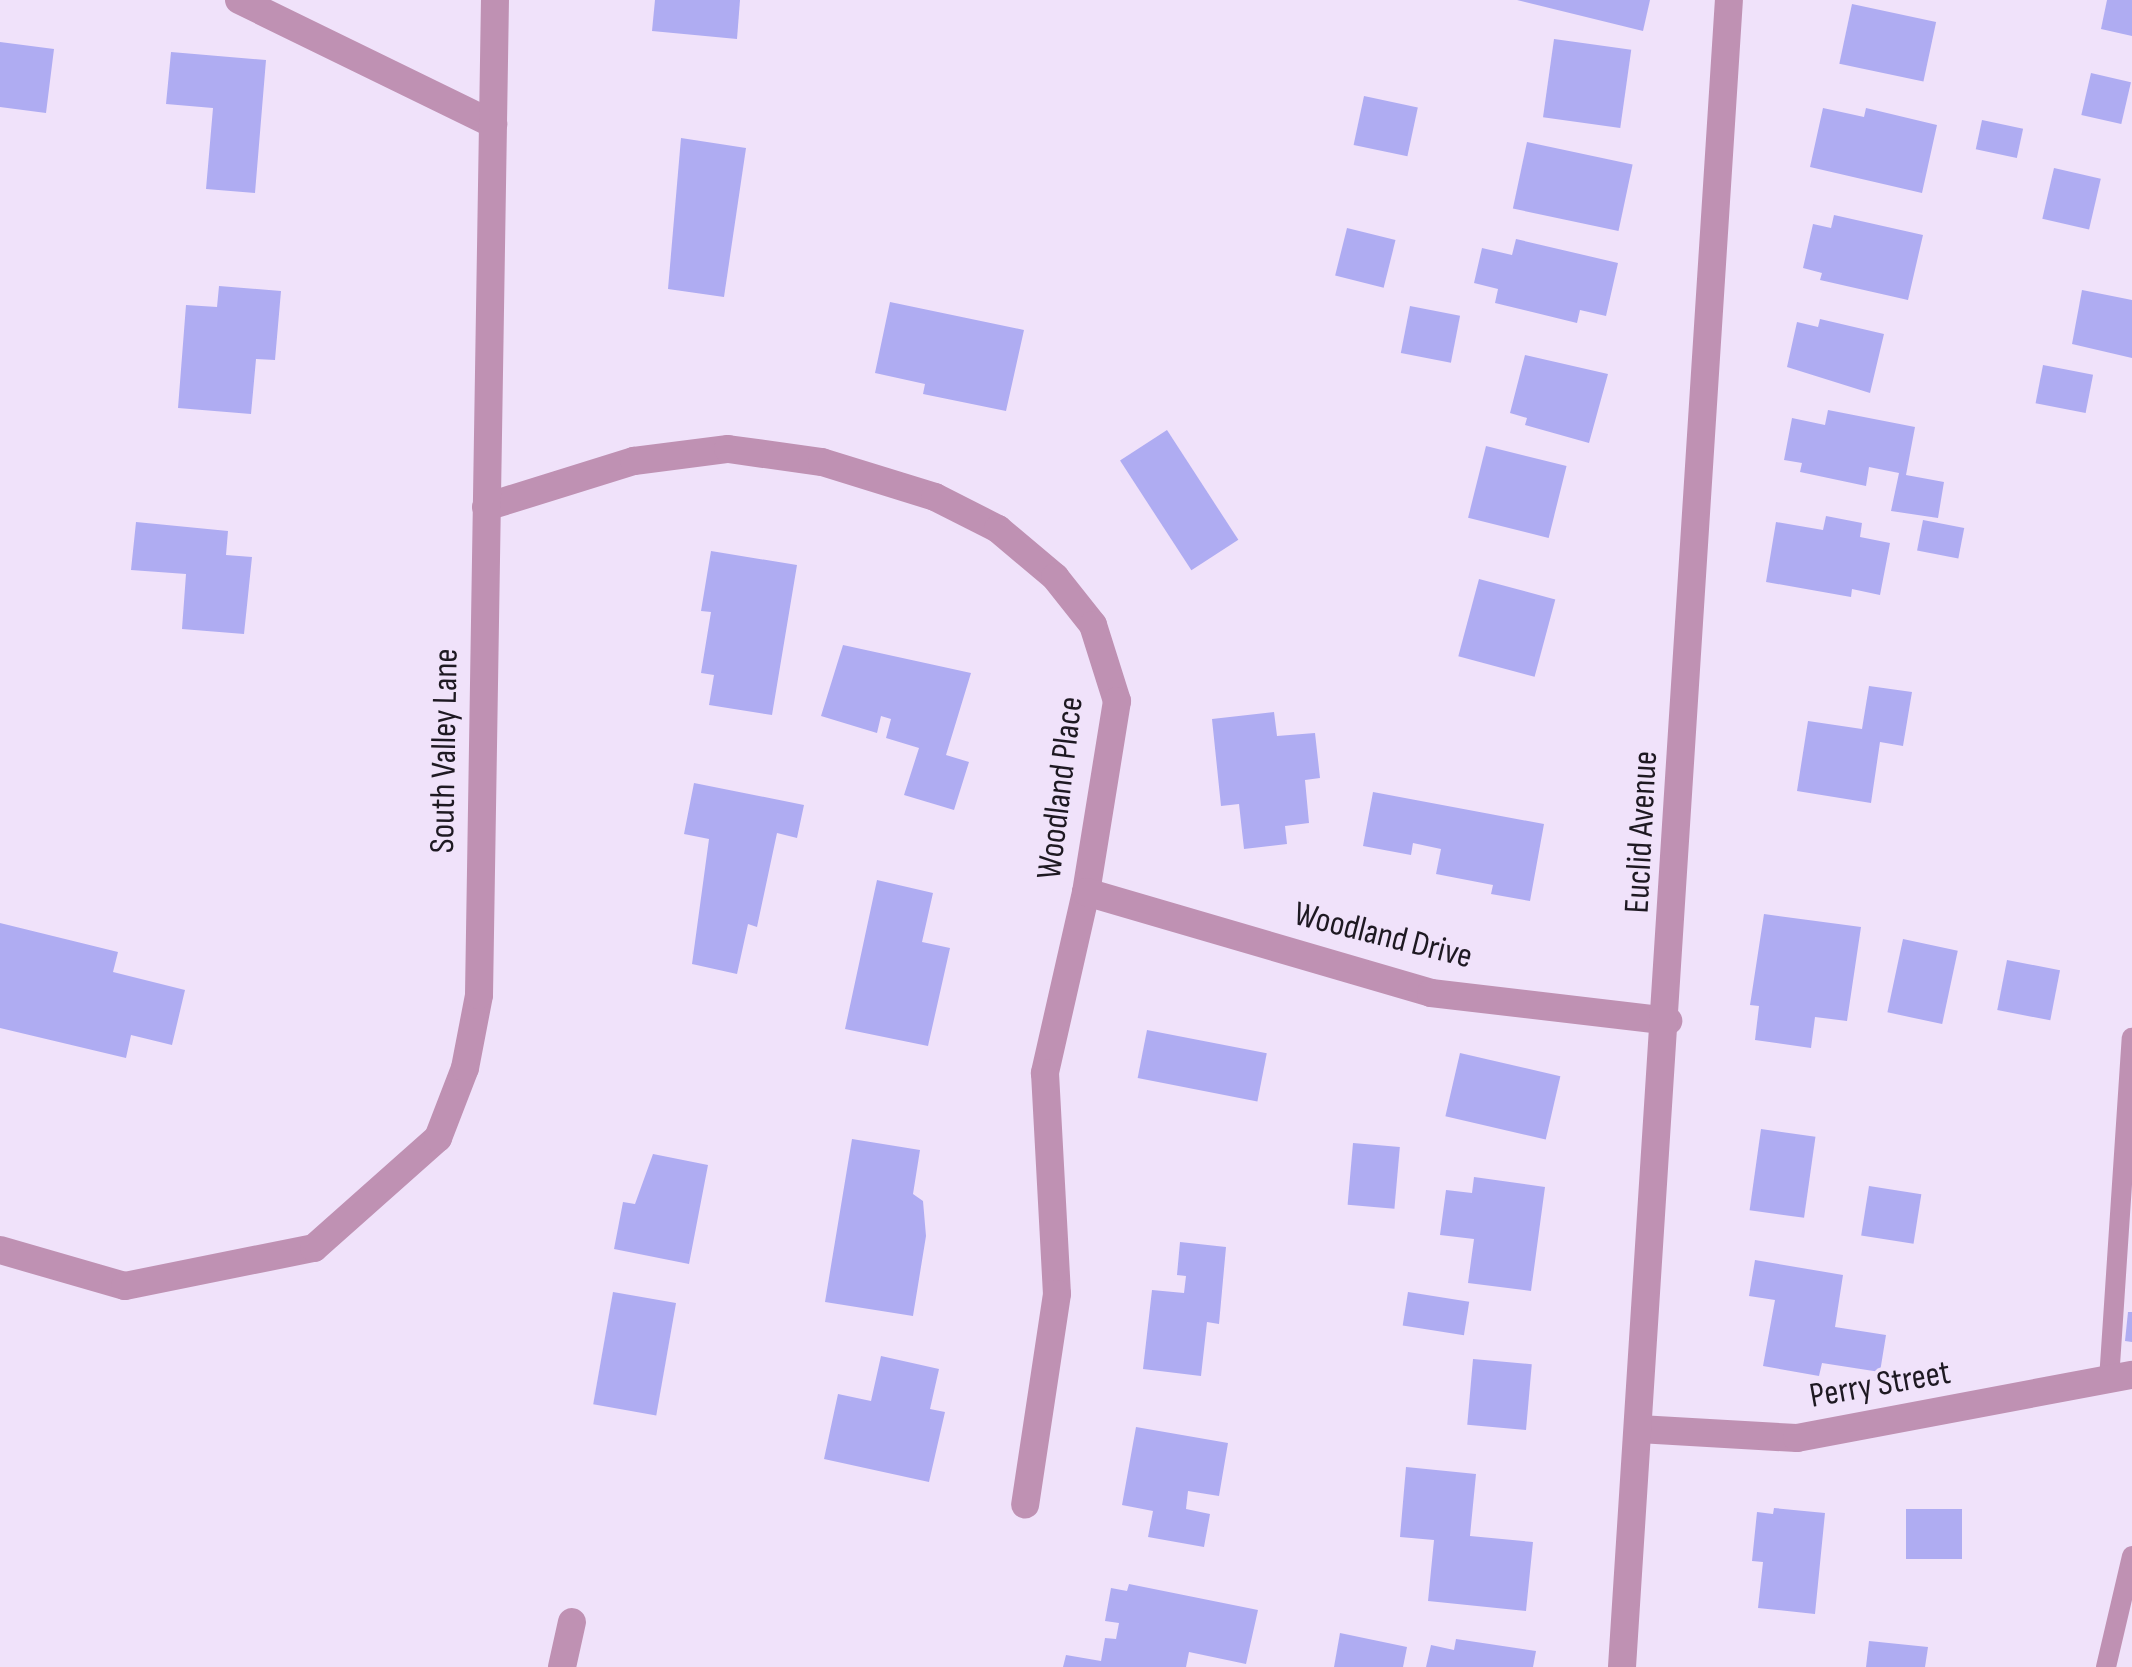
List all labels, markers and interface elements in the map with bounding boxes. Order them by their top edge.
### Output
street label: South Valley Lane [422,648,468,854]
street label: Woodland Place [1029,694,1093,882]
street label: Euclid Avenue [1617,750,1667,914]
street label: Woodland Drive [1290,894,1476,978]
street label: Perry Street [1806,1352,1954,1418]

